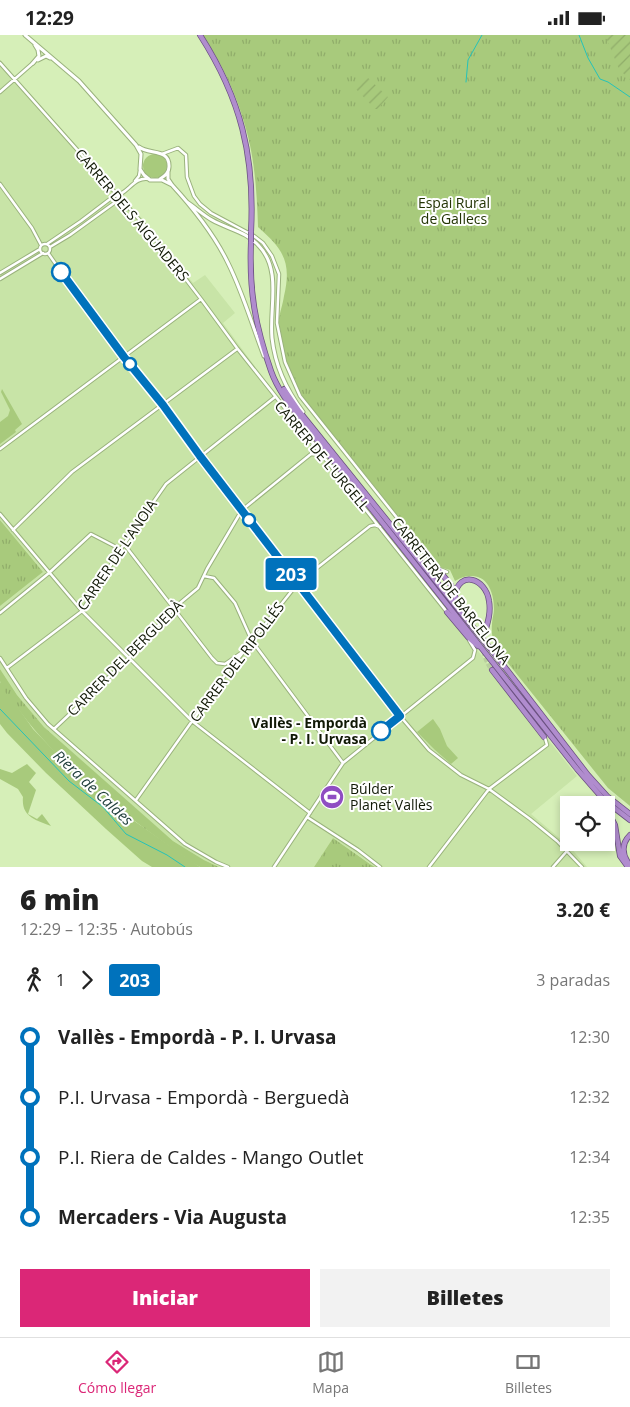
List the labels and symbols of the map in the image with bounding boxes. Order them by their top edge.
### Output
street label: CARRER DELS AIGUADERS [71,144,194,285]
park label: Espai Rural de Gallecs [418,193,490,228]
unlabelled marker [51,262,71,282]
unlabelled marker [123,357,137,371]
street label: CARRER DE L'URGELL [271,397,374,515]
street label: CARRER DE L'ANOIA [72,495,161,614]
unlabelled marker [242,513,256,527]
street label: CARRETERA DE BARCELONA [388,513,515,668]
line badge: 203 [262,558,320,590]
street label: CARRER DEL BERGUEDÀ [63,595,187,720]
street label: CARRER DEL RIPOLLÉS [185,598,288,726]
place label: Vallès - Empordà - P. I. Urvasa [251,713,367,748]
marker: Vallès - Empordà - P. I. Urvasa [371,721,391,741]
water label: Riera de Caldes [50,745,138,830]
place label: Búlder Planet Vallès [350,779,433,814]
sports icon: Búlder Planet Vallès [319,784,345,810]

